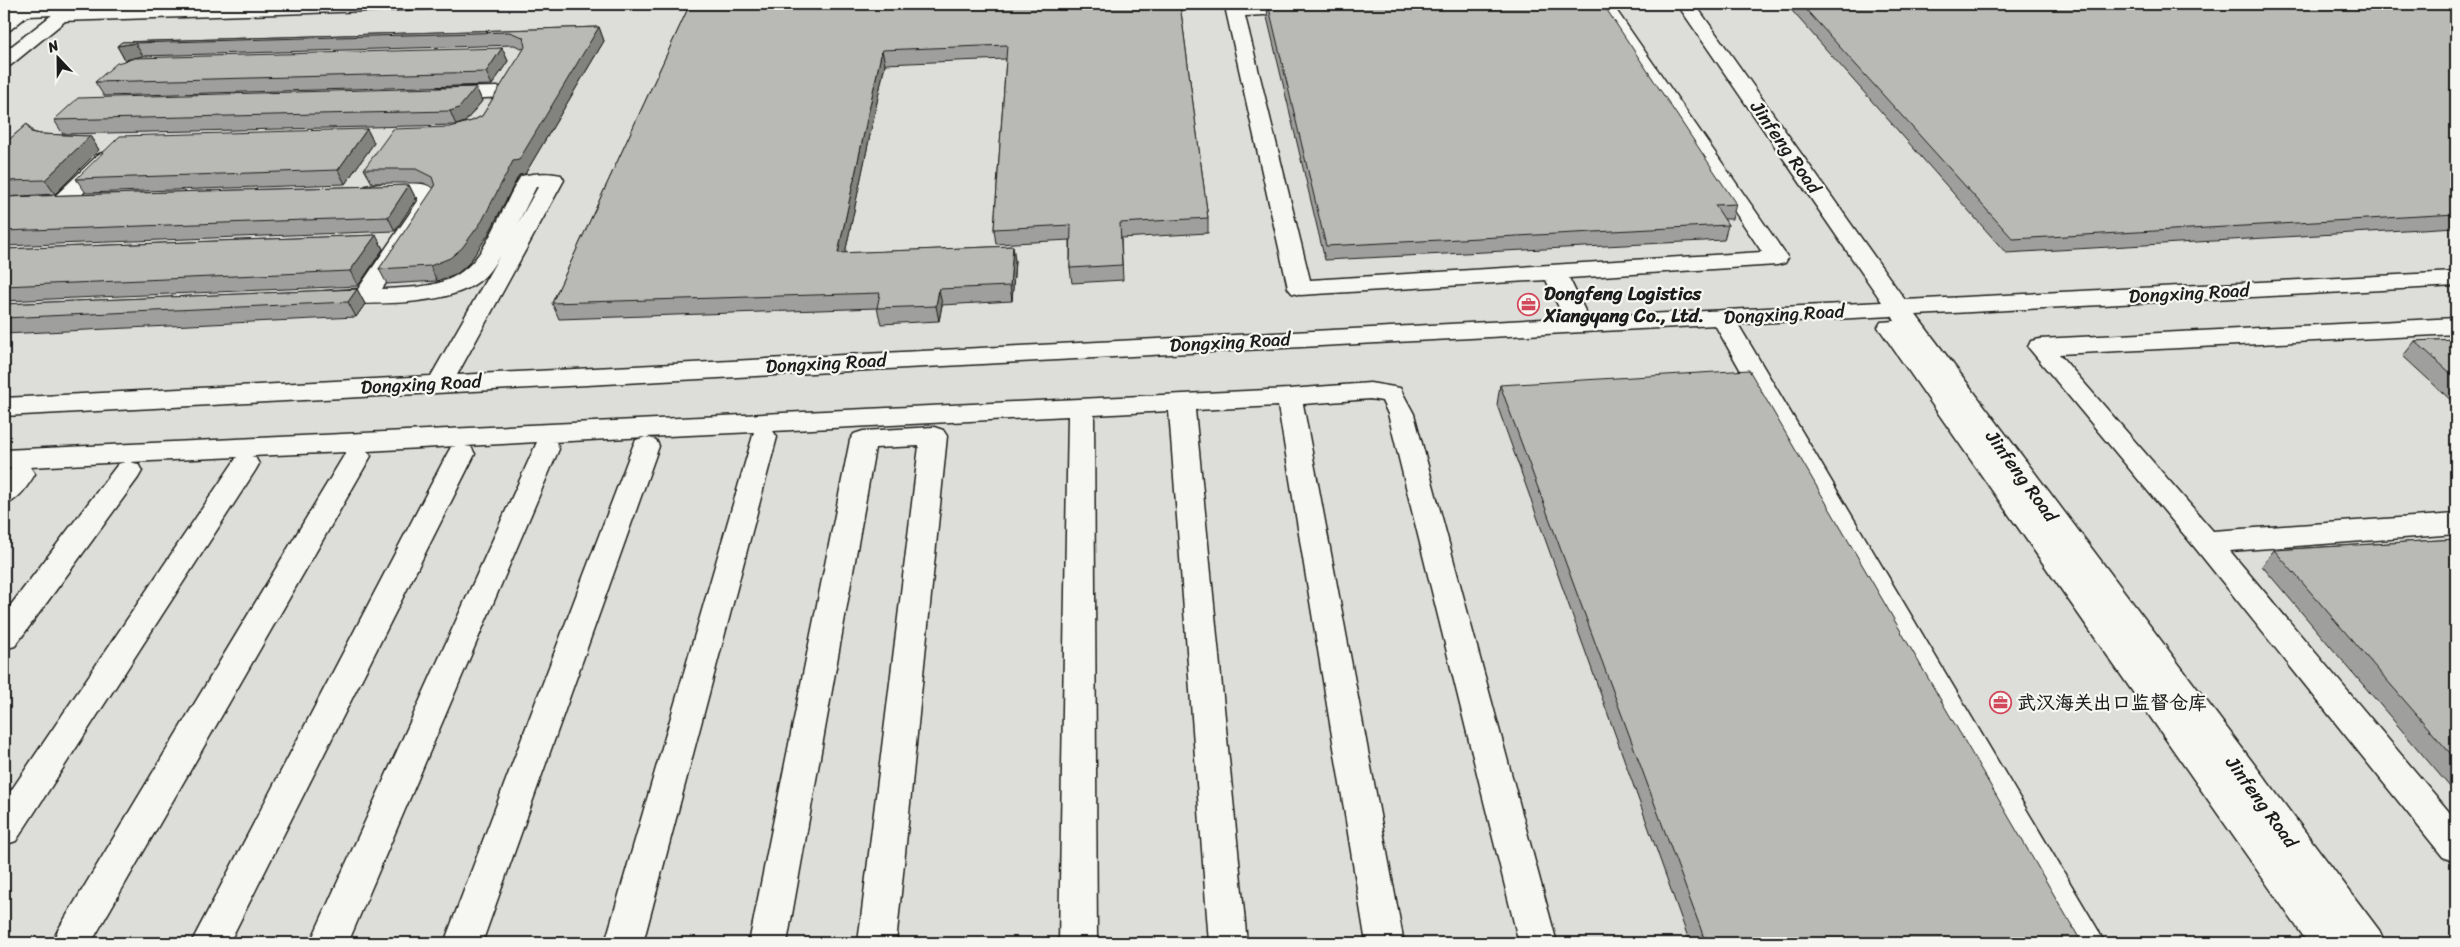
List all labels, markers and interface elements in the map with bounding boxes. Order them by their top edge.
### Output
north arrow [32,32,82,82]
text: N [43,33,63,60]
street label: Jinfeng Road [1741,93,1831,201]
street label: Dongxing Road [2128,273,2252,313]
place label: Dongfeng Logistics Xiangyang Co., Ltd. [1543,277,1704,332]
office icon: Dongfeng Logistics Xiangyang Co., Ltd. [1516,292,1540,316]
street label: Dongxing Road [1723,294,1847,334]
street label: Dongxing Road [1169,322,1293,362]
street label: Dongxing Road [765,343,889,383]
street label: Dongxing Road [360,364,484,404]
street label: Jinfeng Road [1976,422,2068,530]
place label: 武汉海关出口监督仓库 [2017,686,2207,719]
office icon: 武汉海关出口监督仓库 [1989,690,2013,714]
street label: Jinfeng Road [2216,748,2308,856]

